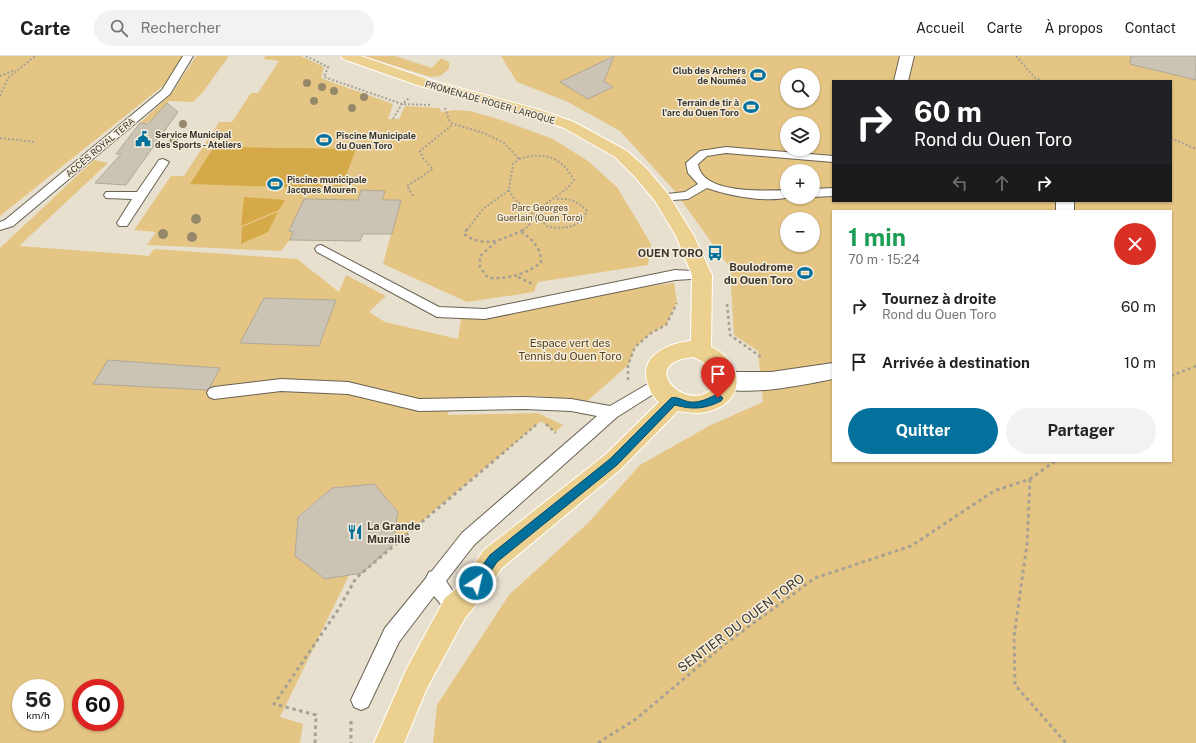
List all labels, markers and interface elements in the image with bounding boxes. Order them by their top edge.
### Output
search box [94,10,374,46]
text: Carte [20,17,70,39]
icon: search [108,17,130,39]
text: Rechercher [140,19,221,36]
text: Accueil [916,20,965,36]
text: Carte [987,20,1023,36]
text: À propos [1045,20,1103,36]
text: Contact [1125,20,1176,36]
place label: Club des Archers de Nouméa [672,65,746,86]
sports icon: Club des Archers de Nouméa [749,66,767,84]
map controls [780,68,820,252]
button: search [780,68,820,108]
street label: PROMENADE ROGER LAROQUE [424,78,557,126]
text: 60 m [914,95,982,128]
icon: right [848,96,900,148]
place label: Terrain de tir à l'arc du Ouen Toro [662,97,739,118]
sports icon: Terrain de tir à l'arc du Ouen Toro [742,98,760,116]
street label: ACCÈS ROYAL TERA [63,115,137,179]
button: layers [780,116,820,156]
place label: Service Municipal des Sports - Ateliers [155,129,242,150]
text: Rond du Ouen Toro [914,129,1072,150]
public building icon: Service Municipal des Sports - Ateliers [134,130,152,148]
place label: Piscine Municipale du Ouen Toro [336,130,416,151]
sports icon: Piscine Municipale du Ouen Toro [315,131,333,149]
button: + [780,164,820,204]
icon: left [949,172,971,194]
icon: ahead [991,172,1013,194]
icon: right [1033,172,1055,194]
place label: Piscine municipale Jacques Mouren [287,174,367,195]
sports icon: Piscine municipale Jacques Mouren [266,175,284,193]
park label: Parc Georges Guerlain (Ouen Toro) [497,202,583,223]
button: − [780,212,820,252]
text: 1 min [848,223,906,251]
button: close [1114,223,1156,265]
bus stop icon: OUEN TORO [706,244,724,262]
place label: OUEN TORO [638,247,703,259]
text: 70 m · 15:24 [848,252,920,267]
place label: Boulodrome du Ouen Toro [724,261,793,286]
sports icon: Boulodrome du Ouen Toro [796,264,814,282]
text: Tournez à droite [882,290,996,307]
icon: right [848,295,870,317]
text: 60 m [1121,298,1156,315]
text: Rond du Ouen Toro [882,307,996,322]
park label: Espace vert des Tennis du Ouen Toro [518,337,622,362]
icon: arrive [848,351,870,373]
text: Arrivée à destination [882,354,1030,371]
text: 10 m [1124,354,1156,371]
pin [701,357,735,398]
icon: arrive [707,363,729,385]
button: Quitter [848,408,998,454]
button: Partager [1006,408,1156,454]
place label: La Grande Muraille [367,520,421,545]
restaurant icon: La Grande Muraille [346,523,364,541]
position arrow [455,562,497,604]
street label: SENTIER DU OUEN TORO [675,571,807,675]
speed limit sign: 60 [72,679,124,731]
text: 56 [25,688,51,712]
text: km/h [26,709,50,721]

